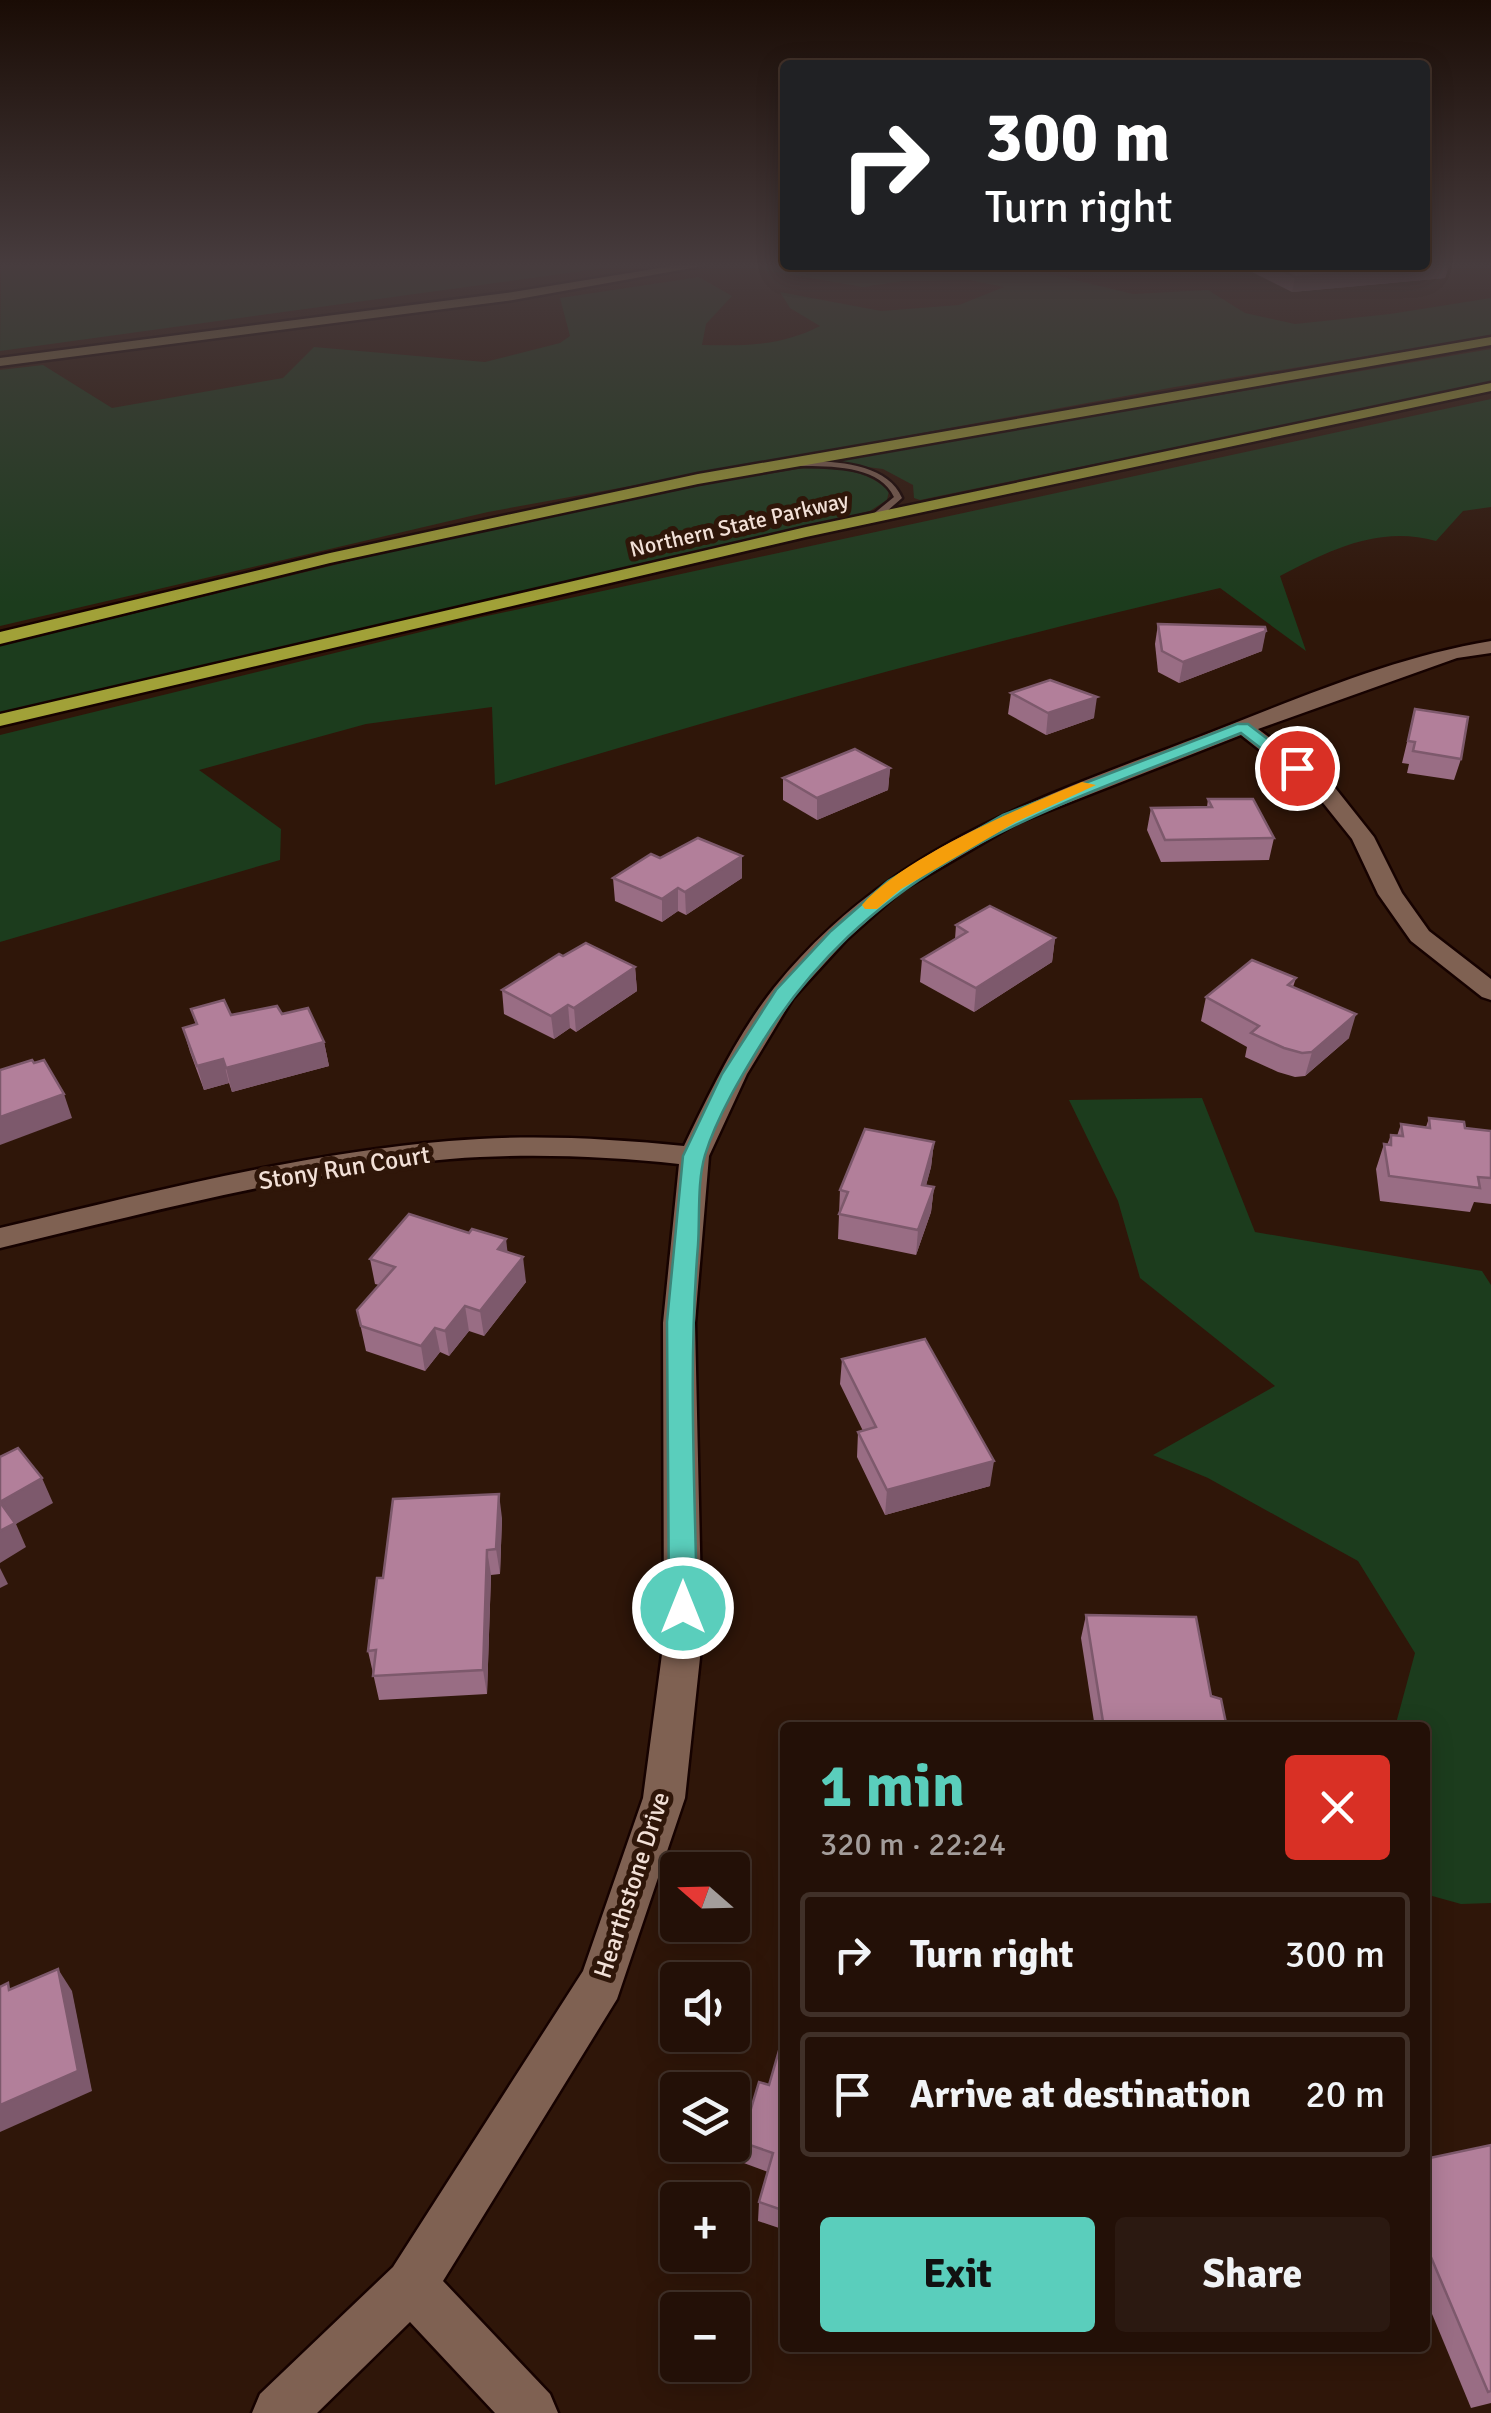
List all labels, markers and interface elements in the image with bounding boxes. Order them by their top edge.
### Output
text: 300 m [985,94,1170,180]
icon: right [820,100,950,230]
text: Turn right [985,180,1173,235]
street label: Northern State Parkway [627,486,852,563]
pin [1255,726,1340,811]
icon: arrive [1270,741,1325,796]
street label: Stony Run Court [256,1139,432,1196]
position arrow [631,1556,735,1660]
text: 1 min [820,1750,965,1824]
button: close [1285,1755,1390,1860]
street label: Hearthstone Drive [587,1788,676,1982]
text: 320 m · 22:24 [820,1825,1006,1864]
north arrow [660,1852,750,1942]
map controls [660,1852,750,2382]
icon: right [825,1927,880,1982]
text: Turn right [910,1931,1074,1978]
text: 300 m [1285,1931,1385,1978]
button: sound [660,1962,750,2052]
icon: arrive [825,2067,880,2122]
text: Arrive at destination [910,2071,1251,2118]
text: 20 m [1305,2071,1385,2118]
button: layers [660,2072,750,2162]
button: + [660,2182,750,2272]
button: Exit [820,2217,1095,2332]
button: Share [1115,2217,1390,2332]
button: − [660,2292,750,2382]

